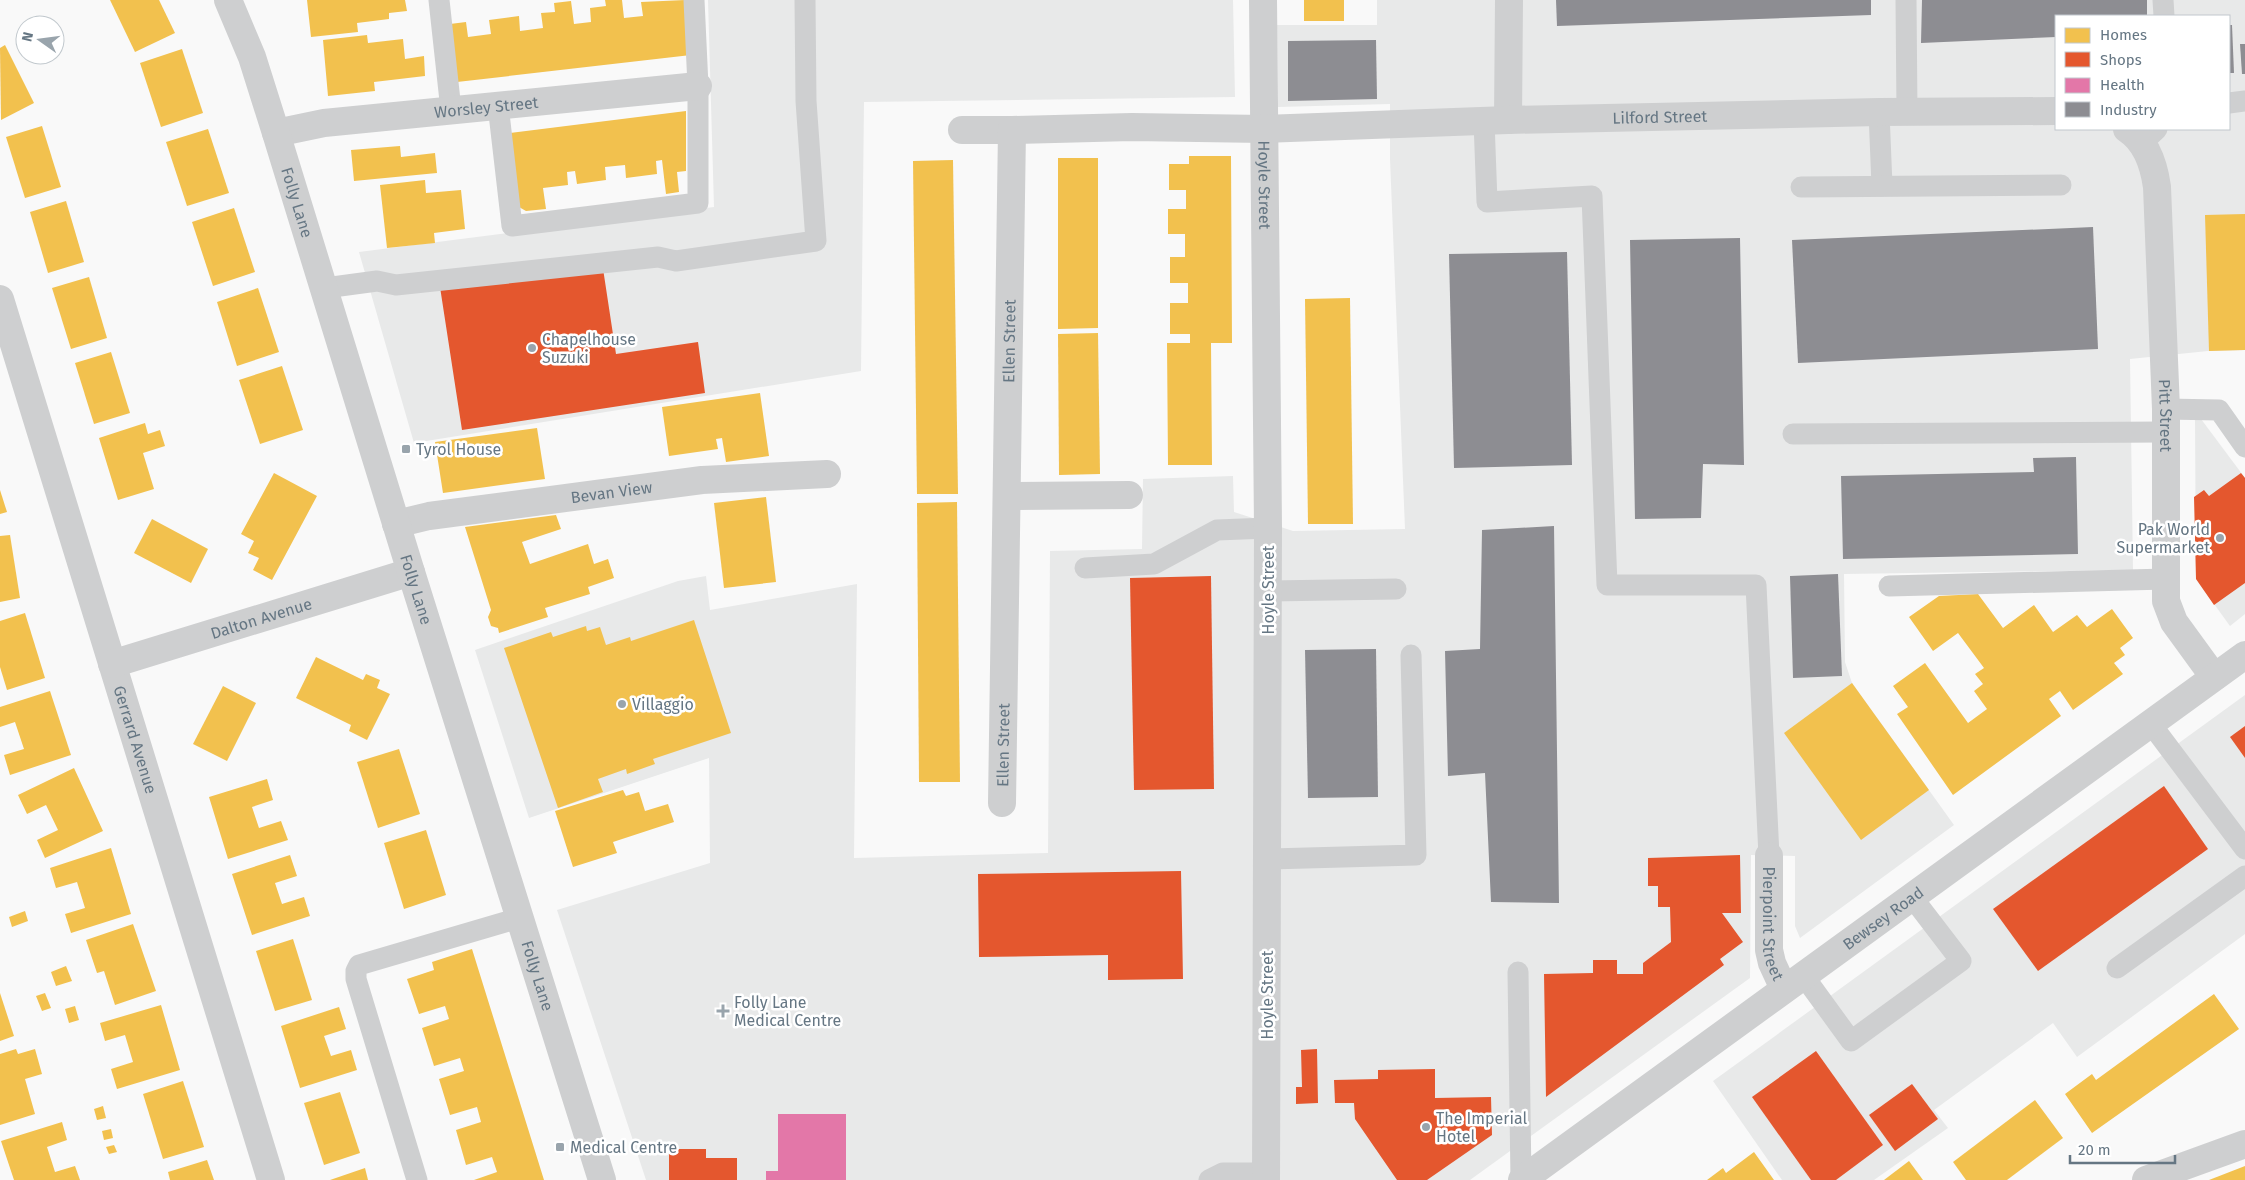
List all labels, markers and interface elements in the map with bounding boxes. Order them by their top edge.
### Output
north arrow [15,15,65,65]
legend [2055,15,2230,130]
text: Homes [2100,26,2147,44]
text: N [18,30,37,44]
text: Shops [2100,51,2142,69]
text: Health [2100,76,2145,94]
street label: Worsley Street [433,93,539,122]
text: Industry [2100,101,2157,119]
street label: Lilford Street [1612,107,1707,128]
street label: Hoyle Street [1254,140,1274,230]
street label: Folly Lane [277,165,317,240]
street label: Ellen Street [999,299,1019,383]
place label: Chapelhouse Suzuki [542,330,636,367]
marker: Chapelhouse Suzuki [526,342,538,354]
street label: Pitt Street [2155,379,2175,452]
place label: Tyrol House [416,440,501,459]
marker: Tyrol House [400,443,412,455]
street label: Bevan View [570,478,654,507]
place label: Pak World Supermarket [2116,520,2210,557]
marker: Pak World Supermarket [2214,532,2226,544]
street label: Hoyle Street [1259,545,1278,635]
street label: Folly Lane [396,552,436,627]
street label: Dalton Avenue [208,594,314,643]
street label: Gerrard Avenue [110,683,161,796]
place label: Villaggio [632,695,694,714]
marker: Villaggio [616,698,628,710]
street label: Ellen Street [993,703,1013,787]
street label: Pierpoint Street [1759,866,1788,984]
street label: Bewsey Road [1839,883,1927,954]
street label: Folly Lane [517,938,557,1013]
street label: Hoyle Street [1258,950,1277,1040]
place label: Folly Lane Medical Centre [734,993,841,1030]
marker: Folly Lane Medical Centre [716,1004,730,1018]
place label: The Imperial Hotel [1436,1109,1527,1146]
marker: The Imperial Hotel [1420,1121,1432,1133]
scale bar [2070,1132,2175,1164]
place label: Medical Centre [570,1138,677,1157]
marker: Medical Centre [554,1141,566,1153]
text: 20 m [2078,1141,2111,1159]

